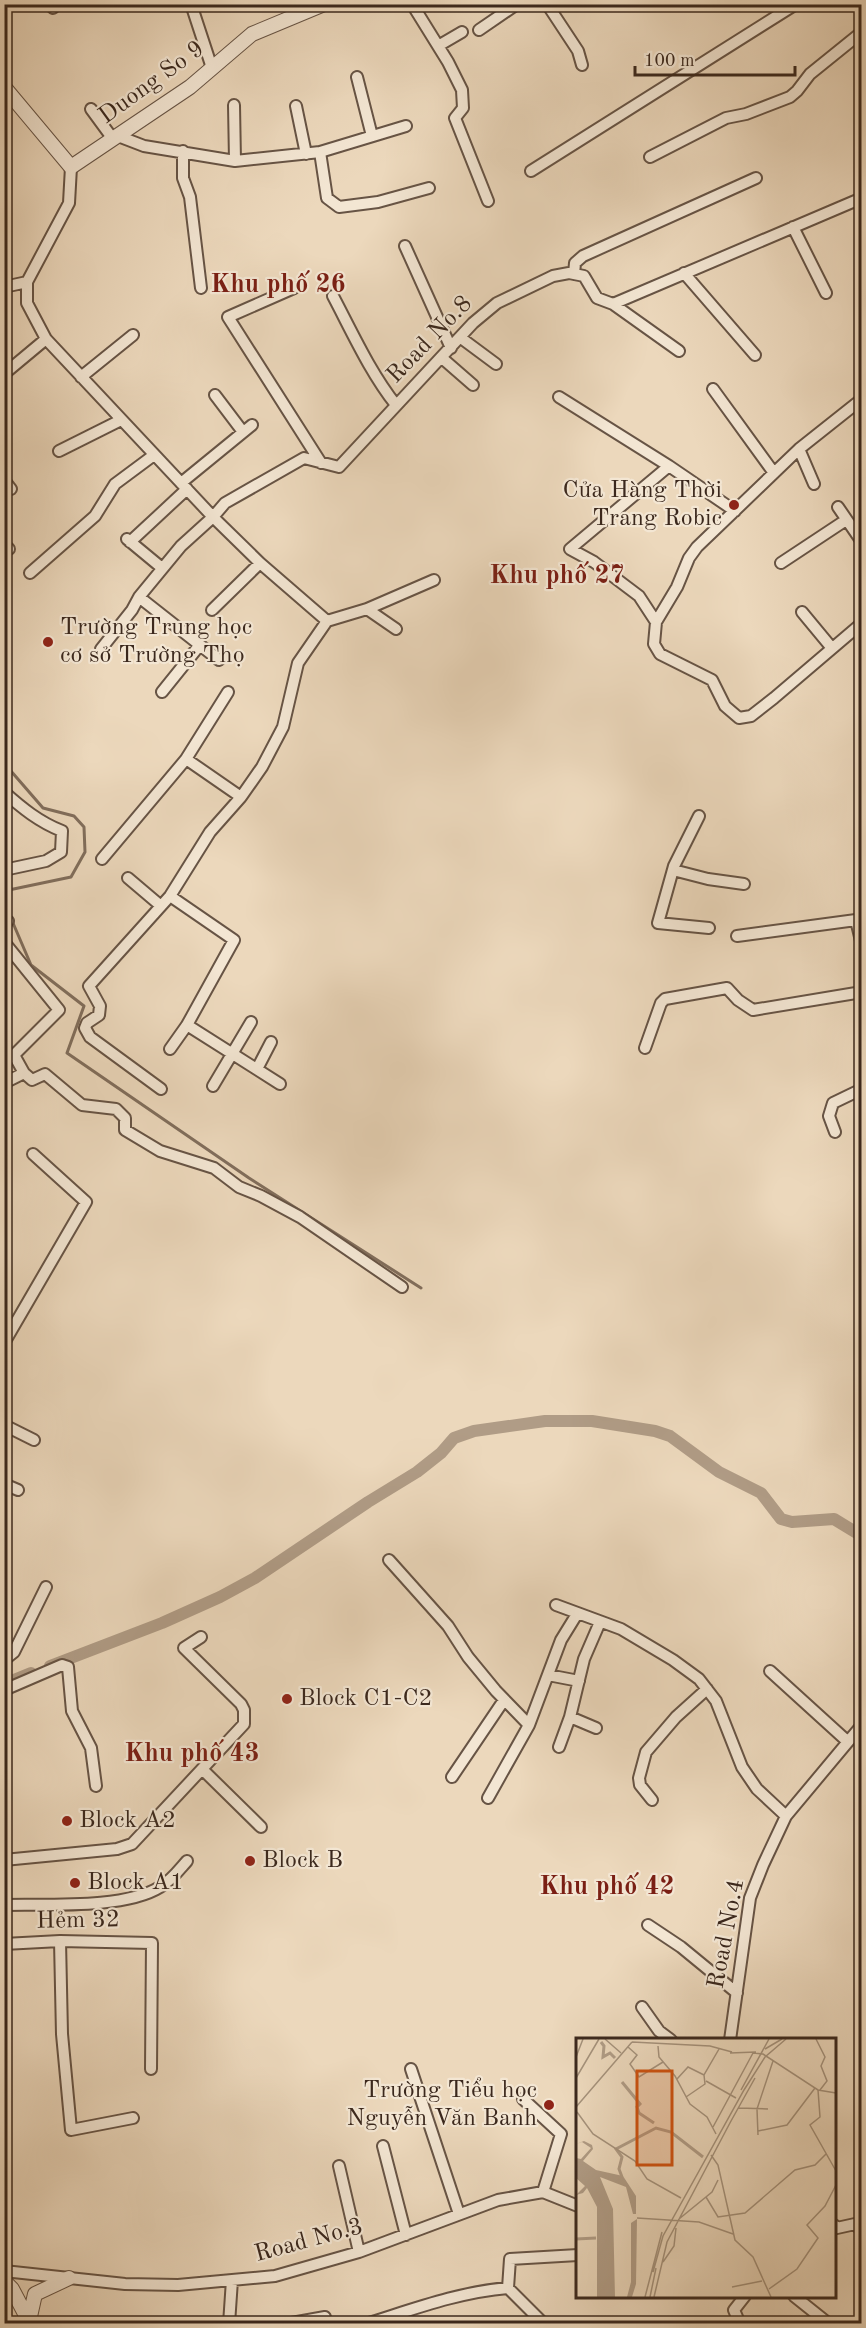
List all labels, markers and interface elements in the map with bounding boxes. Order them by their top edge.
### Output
street label: Duong So 9 [95,37,209,129]
scale bar [635,39,796,77]
text: 100 m [644,52,695,70]
district label: Khu phố 26 [210,270,346,298]
street label: Road No.8 [383,292,477,388]
place label: Cửa Hàng Thời Trang Robic [563,479,722,531]
marker: Cửa Hàng Thời Trang Robic [727,498,741,512]
district label: Khu phố 27 [489,561,625,589]
place label: Trường Trung học cơ sở Trường Thọ [60,616,252,668]
marker: Trường Trung học cơ sở Trường Thọ [41,635,55,649]
place label: Block C1-C2 [299,1687,433,1711]
marker: Block C1-C2 [280,1692,294,1706]
district label: Khu phố 43 [124,1739,260,1767]
place label: Block A2 [79,1809,176,1833]
marker: Block A2 [60,1814,74,1828]
place label: Block B [262,1849,343,1873]
marker: Block B [243,1854,257,1868]
place label: Block A1 [87,1871,184,1895]
district label: Khu phố 42 [539,1872,675,1900]
marker: Block A1 [68,1876,82,1890]
street label: Road No.4 [705,1877,749,1991]
street label: Hẻm 32 [36,1908,120,1934]
inset map [576,2038,836,2298]
place label: Trường Tiểu học Nguyễn Văn Banh [347,2077,537,2131]
marker: Trường Tiểu học Nguyễn Văn Banh [542,2098,556,2112]
street label: Road No.3 [252,2215,366,2267]

